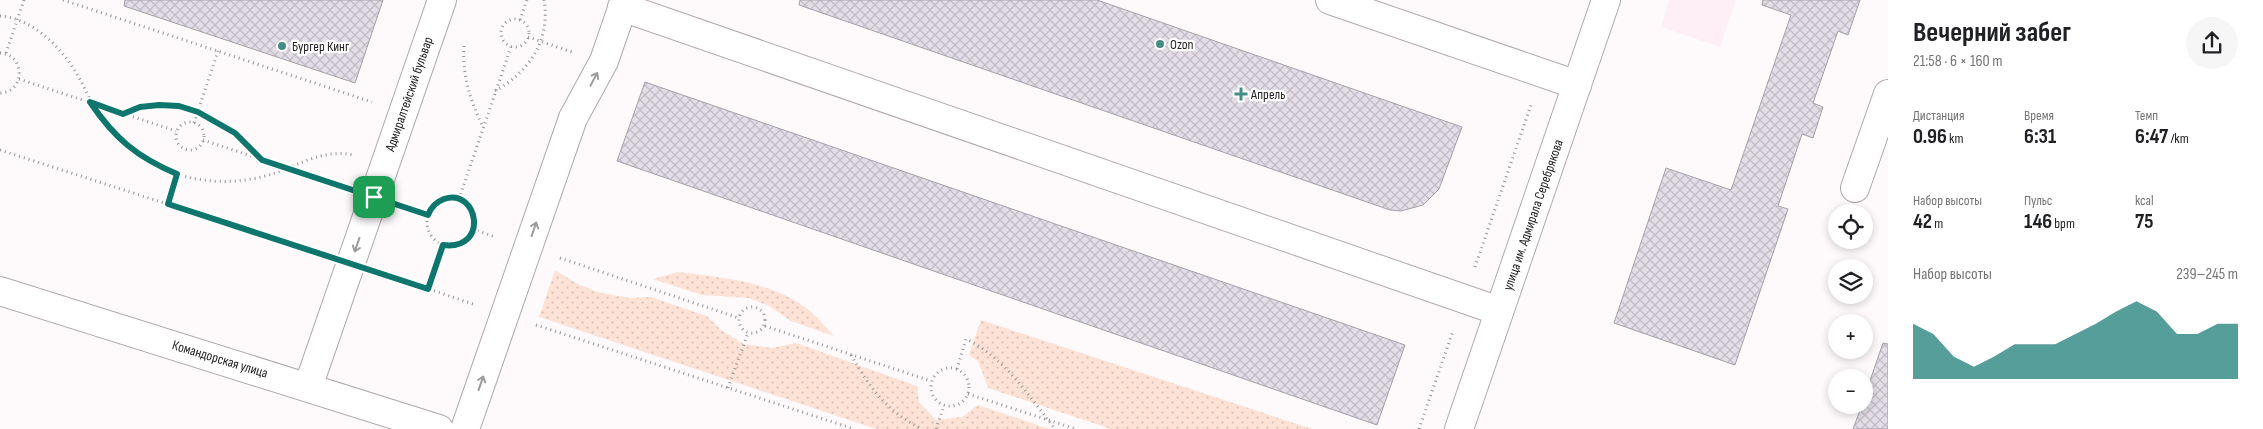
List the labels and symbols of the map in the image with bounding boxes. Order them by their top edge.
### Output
street label: Адмиралтейский бульвар [381,34,437,155]
place label: Ozon [1170,36,1194,53]
place label: Бургер Кинг [292,38,349,55]
marker: Ozon [1154,38,1166,50]
marker: Бургер Кинг [276,40,288,52]
one-way arrow [589,71,599,86]
place label: Апрель [1250,86,1285,103]
marker: Апрель [1235,88,1247,100]
street label: улица им. Адмирала Серебрякова [1499,137,1567,293]
pin [353,176,395,218]
one-way arrow [530,222,539,238]
one-way arrow [352,236,362,252]
street label: Командорская улица [170,336,270,382]
one-way arrow [477,376,486,391]

